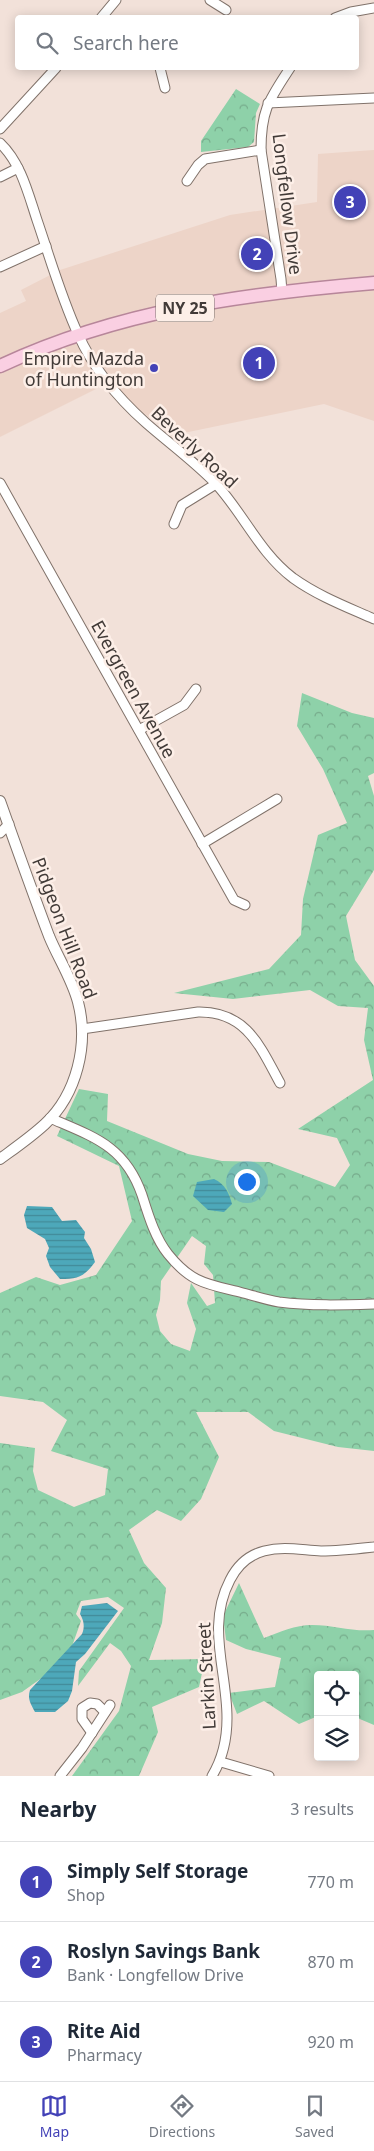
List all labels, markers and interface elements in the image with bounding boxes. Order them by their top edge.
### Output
search box [15,15,359,70]
icon: search [33,29,61,57]
text: Search here [73,30,179,56]
street label: Longfellow Drive [267,132,309,276]
pin: 3 [334,183,366,221]
pin: 2 [241,235,273,273]
road number: NY 25 [156,294,214,322]
pin: 1 [243,344,275,382]
place label: Empire Mazda of Huntington [23,346,144,391]
marker: Empire Mazda of Huntington [148,362,160,374]
street label: Beverly Road [147,401,243,493]
street label: Evergreen Avenue [86,616,182,762]
street label: Pidgeon Hill Road [27,854,103,1002]
your location [234,1169,260,1195]
street label: Larkin Street [191,1621,221,1730]
map controls [314,1671,359,1761]
button: locate [314,1671,359,1716]
button: layers [314,1716,359,1761]
text: Nearby [20,1795,96,1823]
text: 3 results [290,1798,354,1820]
text: Simply Self Storage [67,1858,248,1884]
text: 1 [31,1871,41,1893]
text: 770 m [307,1871,354,1893]
text: Shop [67,1884,105,1906]
text: Roslyn Savings Bank [67,1938,260,1964]
text: 2 [31,1951,41,1973]
text: 870 m [307,1951,354,1973]
text: Bank · Longfellow Drive [67,1964,244,1986]
text: Rite Aid [67,2018,141,2044]
text: 3 [31,2031,41,2053]
text: 920 m [307,2031,354,2053]
text: Pharmacy [67,2044,142,2066]
tab: Map [40,2092,69,2141]
tab: Directions [149,2092,215,2141]
tab: Saved [295,2092,334,2141]

